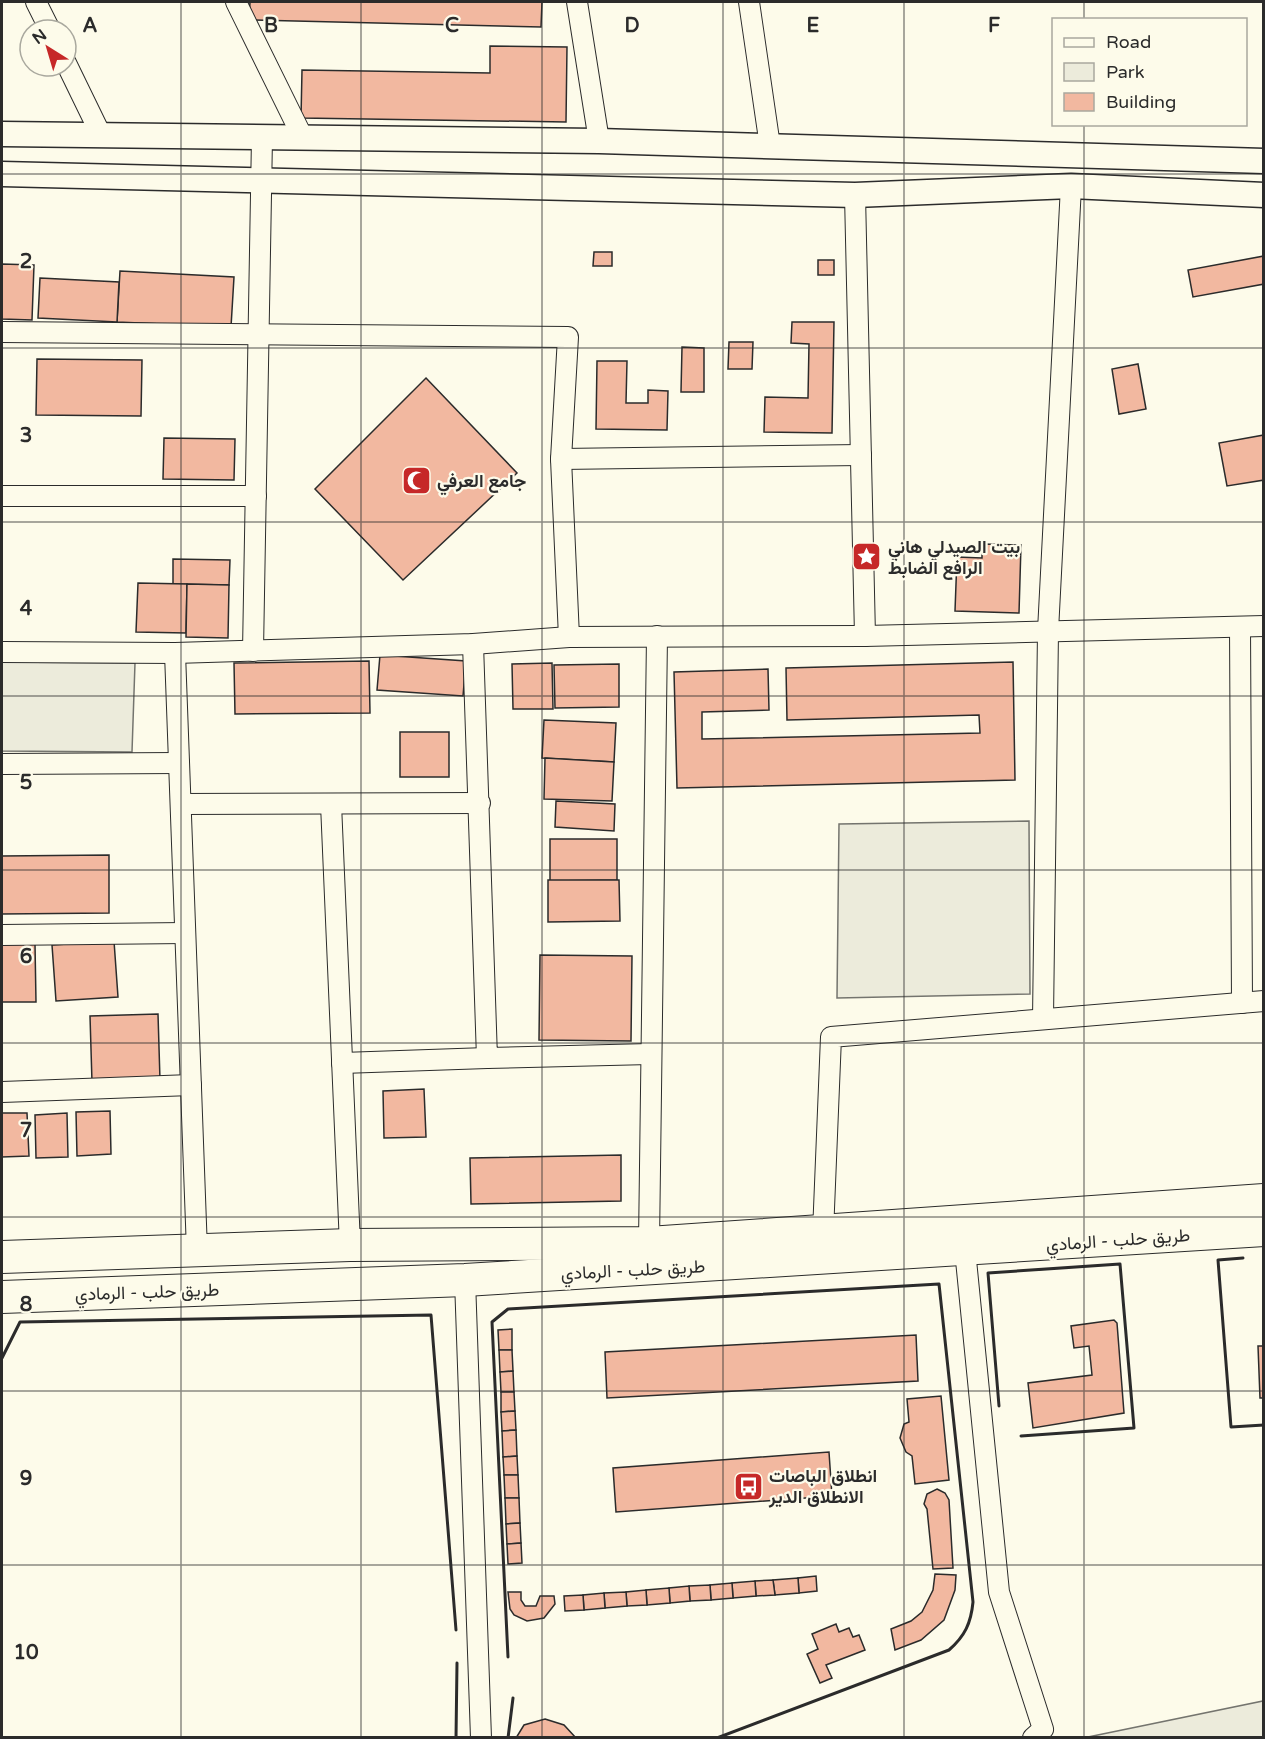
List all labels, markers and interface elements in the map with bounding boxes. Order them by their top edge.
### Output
text: A [83,14,98,38]
text: B [264,14,278,38]
text: C [445,14,459,38]
text: D [624,14,640,38]
text: E [807,14,820,38]
text: F [988,14,1000,38]
north arrow [18,18,78,78]
legend [1052,18,1247,126]
text: N [28,25,51,49]
text: Road [1106,31,1151,53]
text: Park [1106,61,1145,83]
text: Building [1106,91,1176,113]
text: 2 [20,250,32,274]
text: 3 [20,424,32,448]
mosque icon: جامع العرفي [400,465,432,497]
place label: جامع العرفي [437,470,526,496]
place label: بيت الصيدلي هاني الرافع الضابط [888,536,1020,580]
place icon: بيت الصيدلي هاني الرافع الضابط [851,541,883,573]
text: 4 [20,597,33,621]
text: 5 [20,771,32,795]
text: 6 [20,945,32,969]
text: 7 [20,1119,32,1143]
street label: طريق حلب - الرمادي [1045,1224,1191,1260]
street label: طريق حلب - الرمادي [560,1255,706,1289]
street label: طريق حلب - الرمادي [74,1278,220,1310]
text: 8 [20,1293,32,1317]
place label: انطلاق الباصات الانطلاق الدير [768,1465,877,1508]
text: 9 [20,1467,32,1491]
bus stop icon: انطلاق الباصات الانطلاق الدير [732,1470,764,1502]
text: 10 [13,1641,39,1665]

